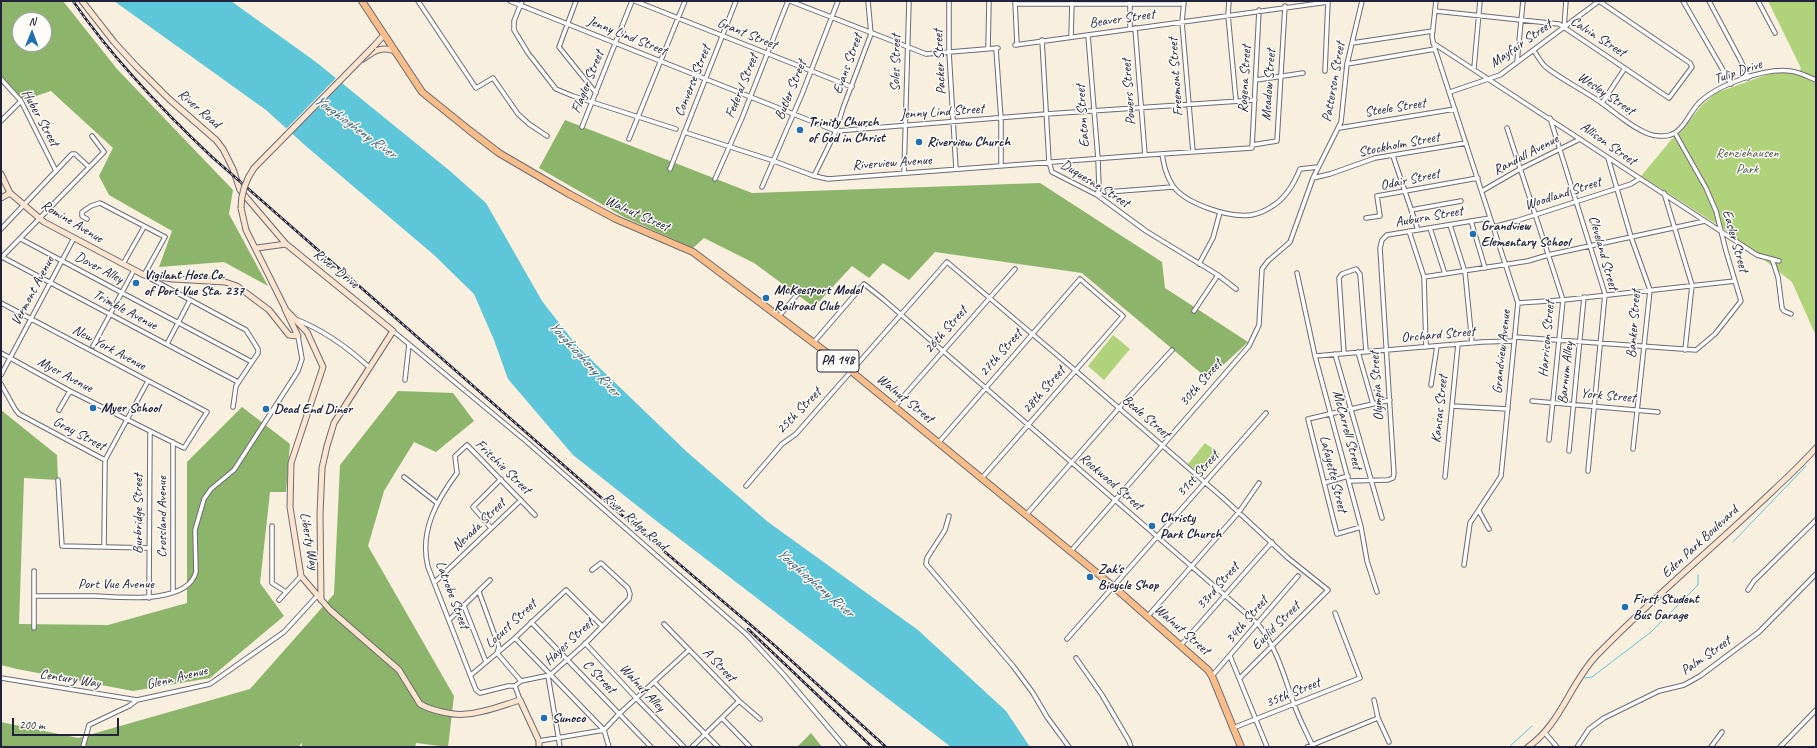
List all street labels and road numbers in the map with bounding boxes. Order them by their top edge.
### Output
street label: Beaver Street [1088,6,1156,32]
street label: Jenny Lind Street [585,13,669,59]
street label: Calvin Street [1567,13,1629,61]
street label: Grant Street [715,14,779,54]
street label: Mayfair Street [1487,16,1555,72]
street label: Packer Street [930,29,950,95]
street label: Evans Street [829,32,867,96]
street label: Soles Street [887,34,905,92]
street label: Freemont Street [1165,37,1187,117]
street label: Patterson Street [1319,41,1349,123]
street label: Converse Street [671,43,715,119]
street label: Rogena Street [1235,45,1255,113]
street label: Flagler Street [568,48,608,116]
street label: Meadow Street [1258,49,1280,121]
street label: Federal Street [722,51,762,121]
street label: Tulip Drive [1712,56,1764,88]
street label: Butler Street [771,58,811,122]
street label: Powers Street [1118,58,1140,126]
street label: Wesley Street [1574,69,1638,119]
street label: Eaton Street [1072,84,1094,148]
street label: River Road [174,86,224,132]
street label: Huber Street [18,87,62,149]
street label: Steele Street [1363,95,1427,121]
street label: Jenny Lind Street [900,101,984,123]
street label: Allison Street [1577,119,1639,169]
street label: Stockholm Street [1357,129,1441,161]
street label: Randall Avenue [1491,131,1561,179]
street label: Riverview Avenue [852,152,932,174]
street label: Duquesne Street [1058,156,1132,212]
street label: Odair Street [1379,166,1441,194]
street label: Woodland Street [1523,174,1603,214]
street label: Walnut Street [602,192,672,236]
street label: Romine Avenue [38,197,106,247]
street label: Auburn Street [1394,203,1464,231]
street label: Easler Street [1718,208,1752,274]
street label: Cleveland Street [1584,214,1622,292]
street label: River Drive [310,246,362,292]
street label: Dover Alley [72,248,126,288]
street label: Vermont Avenue [8,253,58,329]
street label: Trimble Avenue [90,286,160,334]
street label: Banker Street [1623,289,1645,359]
street label: Harrison Street [1535,300,1559,378]
street label: 26th Street [921,303,971,357]
street label: Grandview Avenue [1489,309,1515,395]
street label: New York Avenue [69,322,149,374]
street label: Orchard Street [1401,323,1475,347]
street label: 27th Street [976,326,1026,380]
street label: Barnum Alley [1554,341,1578,405]
road number: PA 148 [817,350,859,372]
street label: Olympia Street [1366,351,1388,421]
street label: Myer Avenue [35,353,95,397]
street label: 30th Street [1176,356,1226,410]
street label: 28th Street [1019,363,1069,417]
street label: Walnut Street [873,371,937,427]
street label: Kansas Street [1428,374,1452,444]
street label: 25th Street [773,384,825,438]
street label: York Street [1580,385,1636,407]
street label: McCarrell Street [1328,389,1366,471]
street label: Beale Street [1119,392,1173,442]
street label: Gray Street [50,413,108,455]
street label: Lafayette Street [1315,434,1351,514]
street label: Fritchie Street [472,436,534,498]
street label: 31st Street [1173,448,1223,500]
street label: Rockwood Street [1076,450,1146,514]
street label: Burbridge Street [130,474,146,554]
street label: Crossland Avenue [154,476,170,558]
street label: River Ridge Road [599,489,671,555]
street label: Nevada Street [449,495,509,555]
street label: Eden Park Boulevard [1658,502,1742,582]
street label: Liberty Way [296,511,322,571]
street label: Latrobe Street [431,559,473,631]
street label: 33rd Street [1193,559,1243,613]
street label: Port Vue Avenue [78,576,154,592]
street label: 34th Street [1222,593,1272,647]
street label: Locust Street [482,596,540,652]
street label: Euclid Street [1248,598,1304,654]
street label: Walnut Street [1151,601,1213,659]
street label: Hayes Street [541,615,597,669]
street label: Palm Street [1678,633,1734,679]
street label: A Street [699,644,739,686]
street label: C Street [579,657,619,697]
street label: Walnut Alley [616,661,668,715]
street label: Glenn Avenue [145,662,209,694]
street label: Century Way [38,666,102,692]
street label: 35th Street [1263,674,1323,712]

